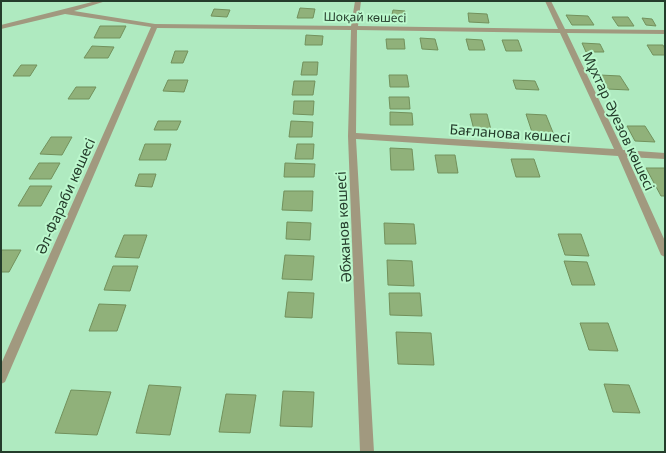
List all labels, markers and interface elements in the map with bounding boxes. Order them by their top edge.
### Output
street label: Шоқай көшесі [323,8,407,26]
street label: Мұхтар Әуезов көшесі [578,48,660,194]
street label: Бағланова көшесі [449,119,571,147]
street label: Әл-Фараби көшесі [31,135,99,257]
street label: Әбжанов көшесі [331,171,355,283]

